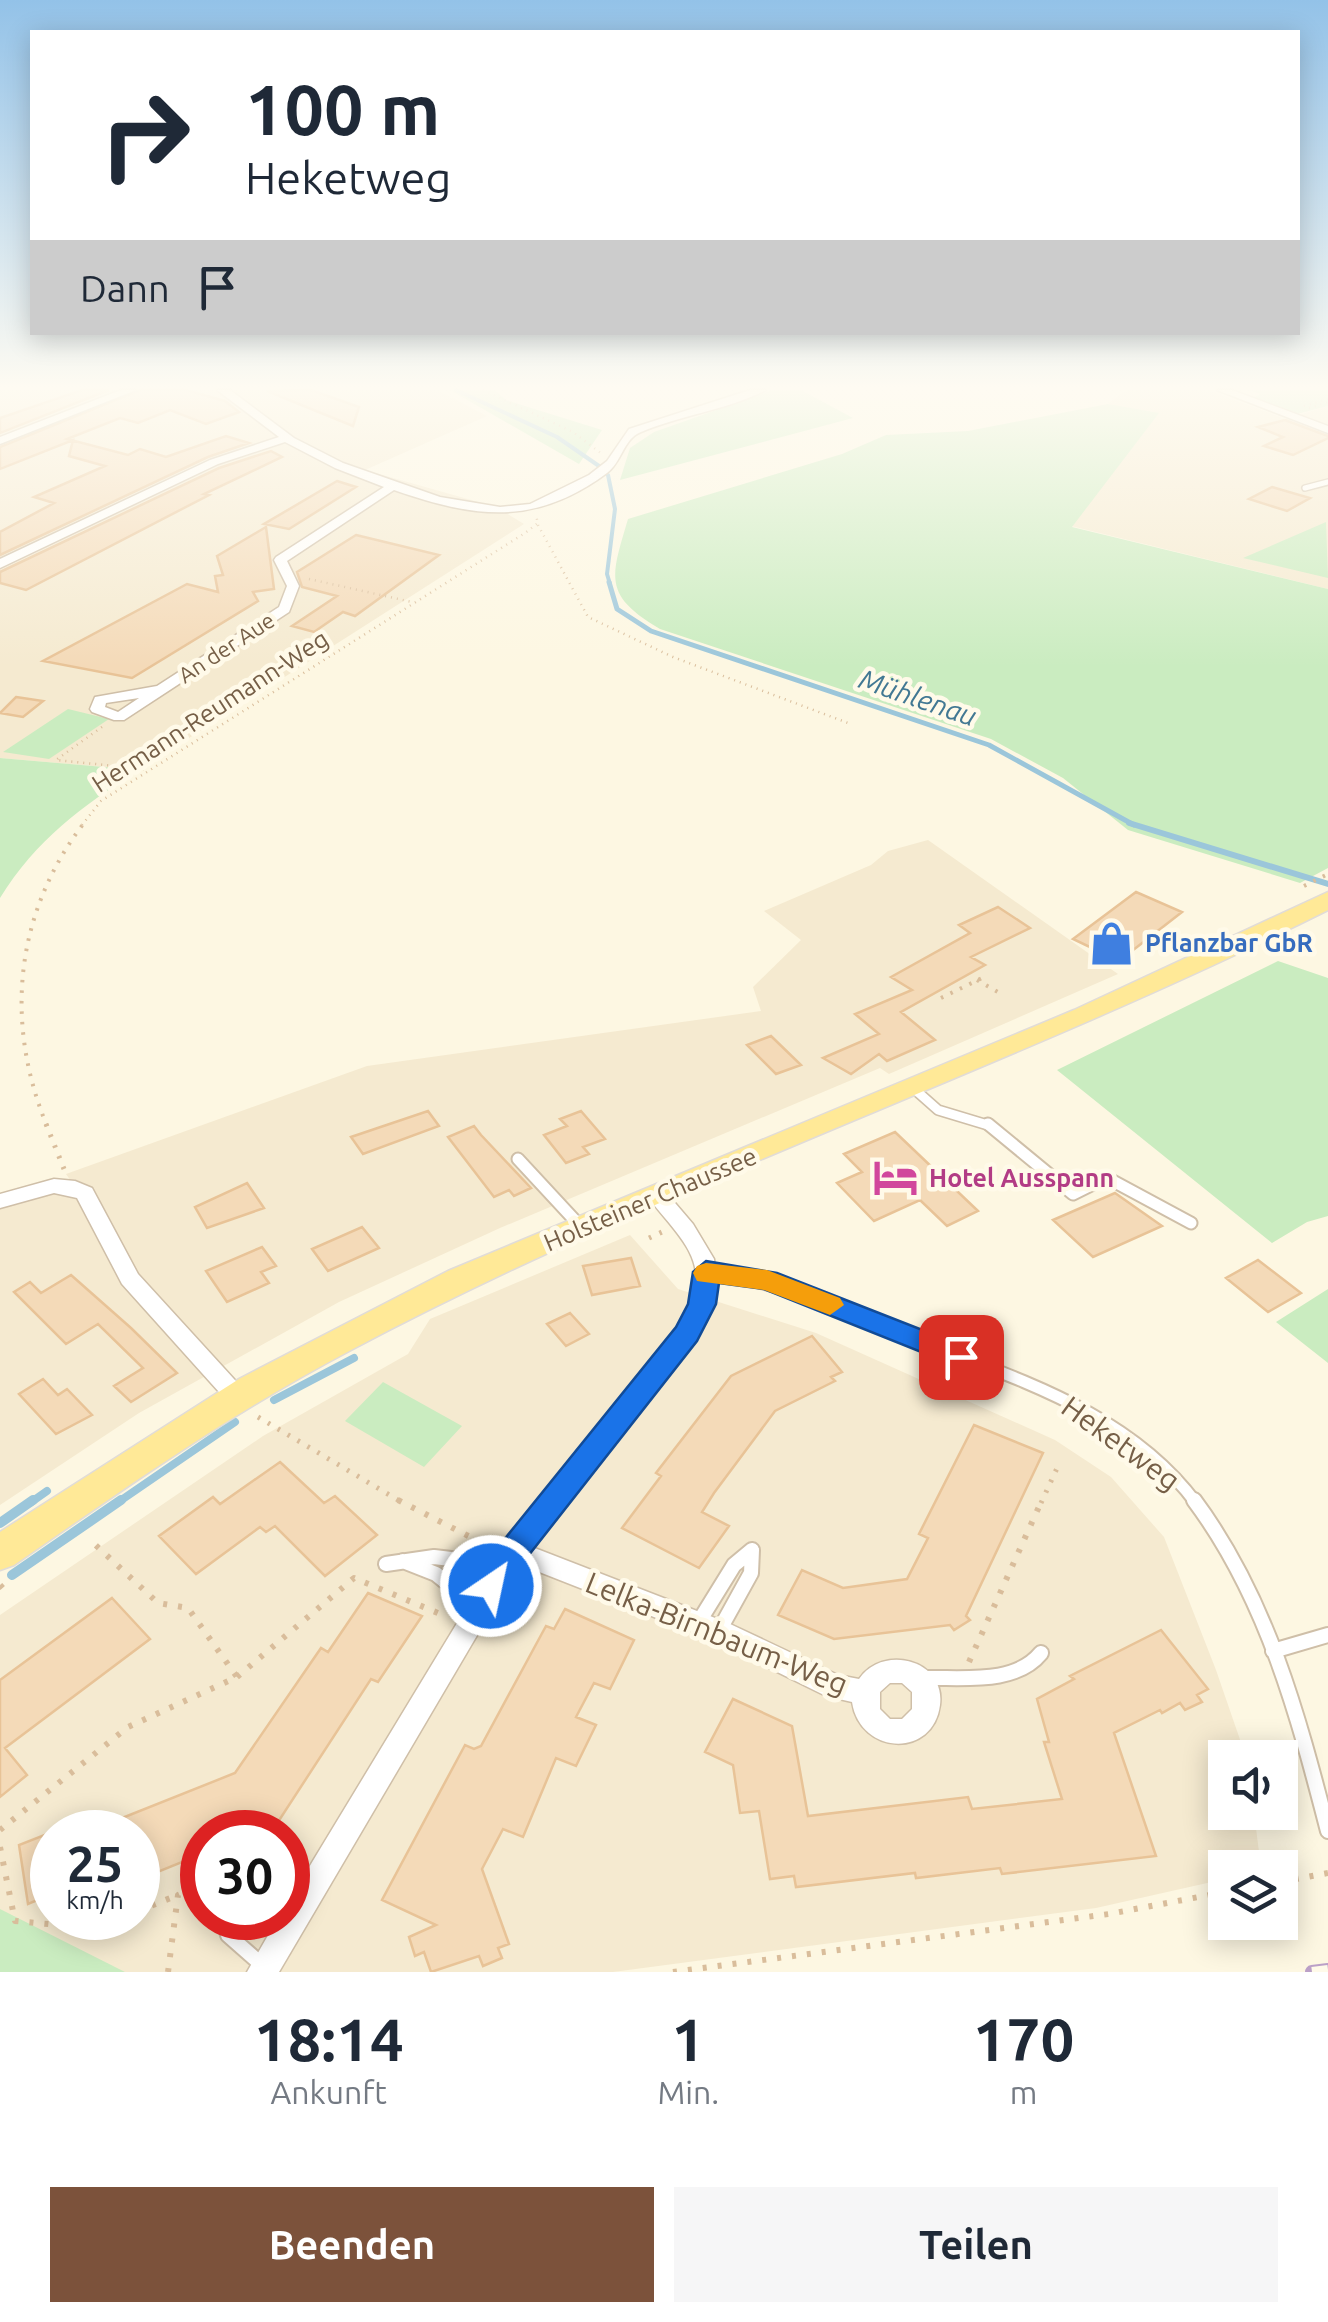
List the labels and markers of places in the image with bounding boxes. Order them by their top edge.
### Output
shop icon: Pflanzbar GbR [1088,919,1136,967]
place label: Pflanzbar GbR [1145,929,1313,957]
hotel icon: Hotel Ausspann [872,1154,920,1202]
place label: Hotel Ausspann [929,1164,1114,1192]
pin [919,1315,1004,1400]

